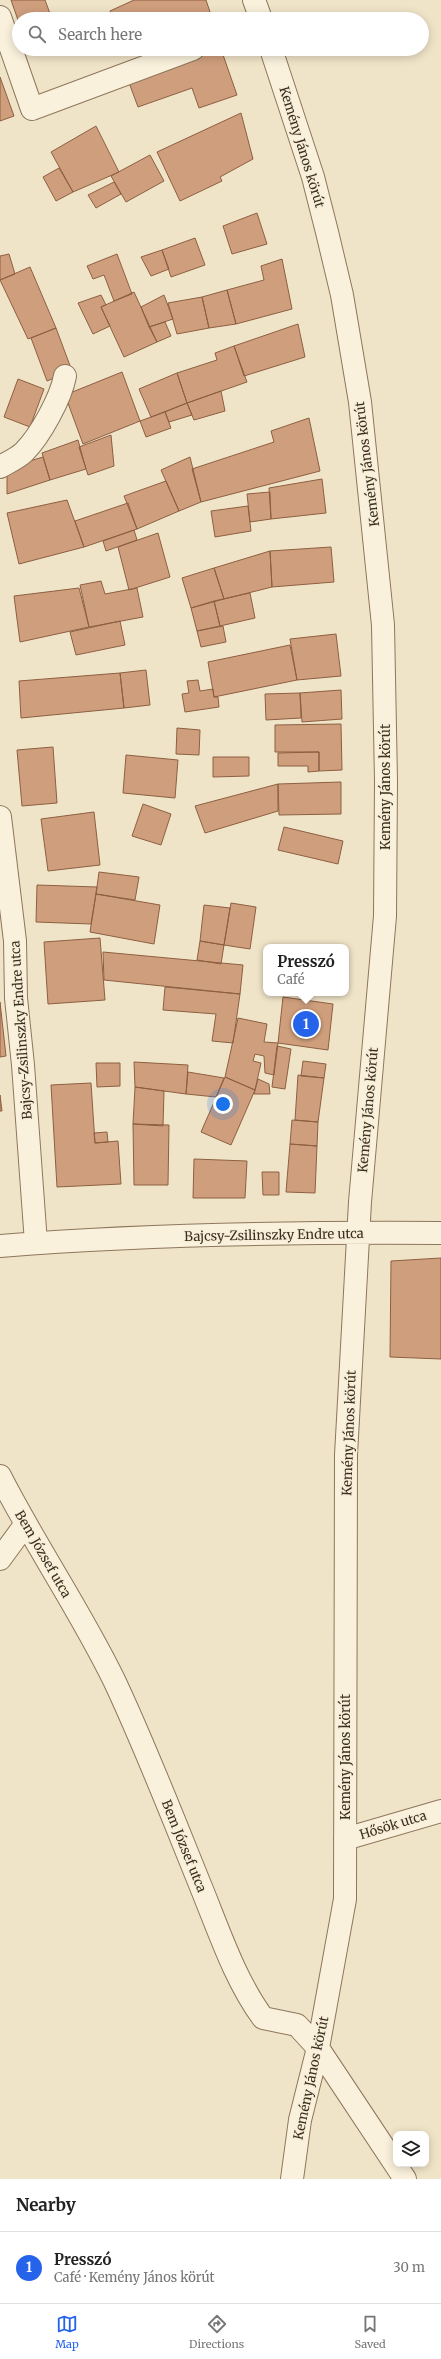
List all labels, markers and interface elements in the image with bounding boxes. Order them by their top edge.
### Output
search box [12,12,429,56]
icon: search [26,23,48,45]
text: Search here [58,25,142,44]
street label: Kemény János körút [275,84,329,210]
street label: Kemény János körút [351,400,383,528]
street label: Kemény János körút [377,724,394,850]
street label: Bajcsy-Zsilinszky Endre utca [6,940,36,1120]
popup [263,944,349,996]
text: Presszó [277,952,335,971]
text: Café [277,971,304,988]
pin: 1 [293,1009,319,1039]
street label: Kemény János körút [354,1047,382,1173]
your location [213,1094,233,1114]
street label: Bajcsy-Zsilinszky Endre utca [184,1225,364,1245]
street label: Kemény János körút [338,1370,360,1496]
street label: Bem József utca [11,1507,75,1601]
street label: Kemény János körút [337,1694,354,1820]
street label: Bem József utca [158,1797,210,1895]
street label: Hősök utca [357,1807,429,1843]
street label: Kemény János körút [290,2015,332,2141]
map controls [393,2131,429,2167]
button: layers [393,2131,429,2167]
text: Nearby [16,2194,76,2216]
text: Presszó [54,2250,111,2269]
text: 1 [26,2259,32,2276]
text: 30 m [393,2259,425,2276]
text: Café · Kemény János körút [54,2269,215,2286]
tab: Map [55,2313,79,2351]
tab: Directions [189,2313,244,2351]
tab: Saved [355,2313,386,2351]

